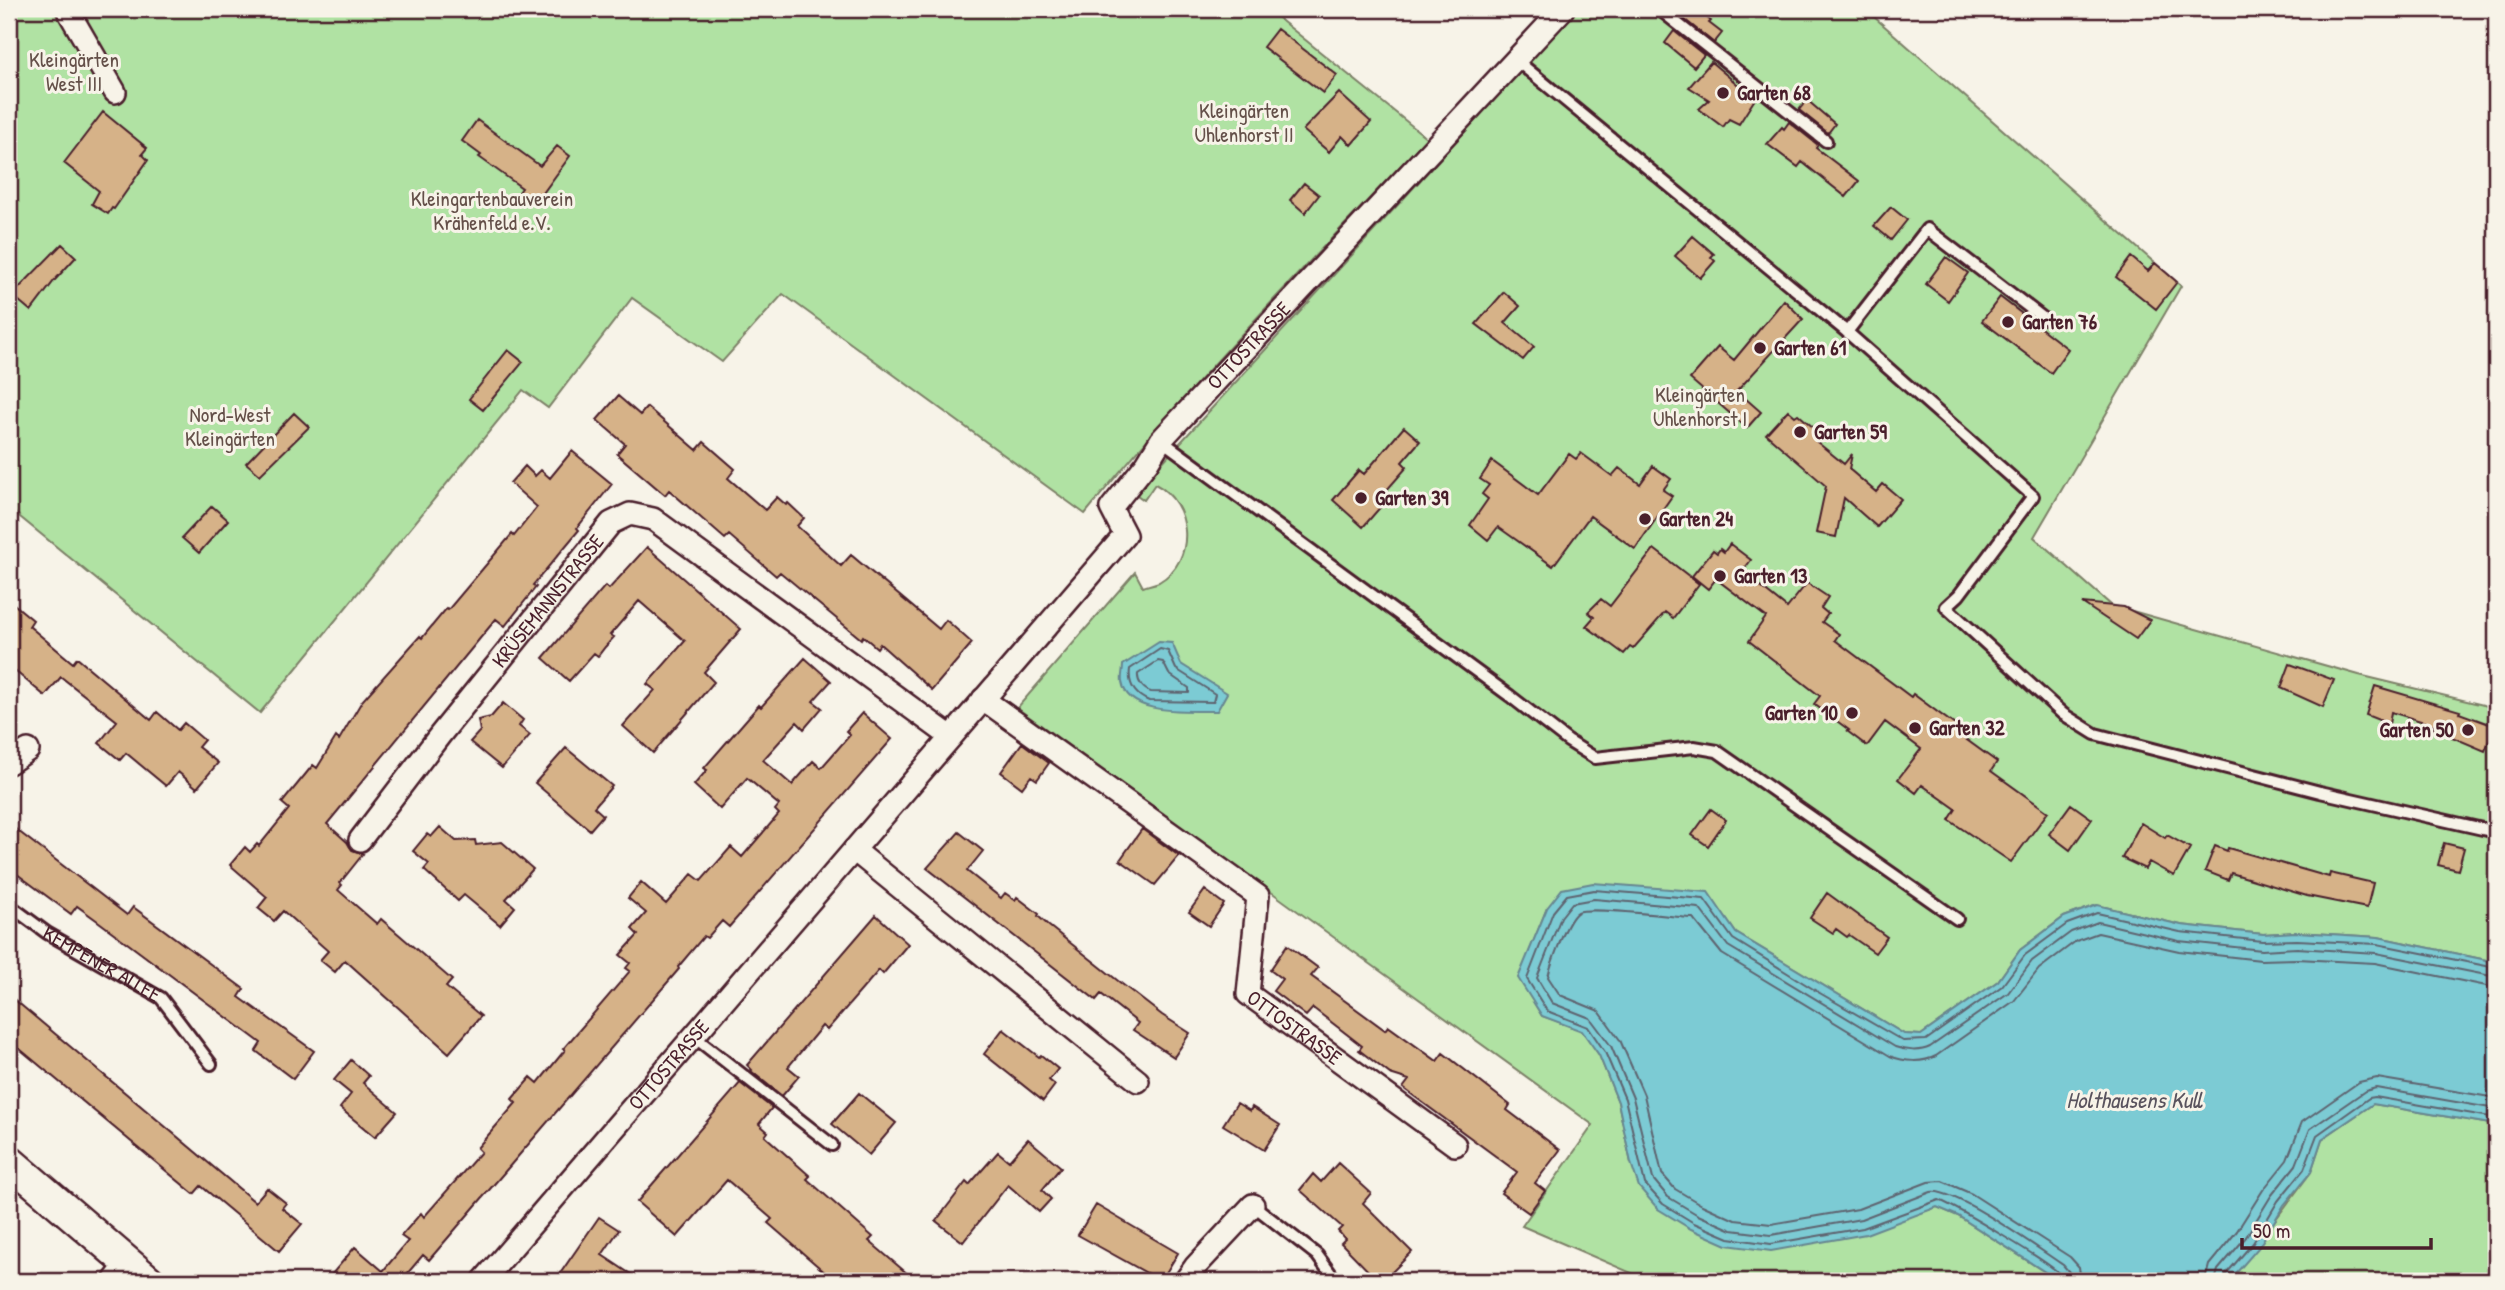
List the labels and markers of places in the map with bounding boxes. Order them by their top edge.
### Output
place label: Garten 68 [1737,78,1811,107]
marker: Garten 68 [1715,85,1731,101]
place label: Garten 76 [2022,307,2098,336]
marker: Garten 76 [2000,314,2016,330]
place label: Garten 61 [1774,333,1847,362]
marker: Garten 61 [1752,340,1768,356]
place label: Garten 59 [1814,417,1887,446]
marker: Garten 59 [1792,424,1808,440]
place label: Garten 39 [1375,483,1449,512]
marker: Garten 39 [1353,490,1369,506]
place label: Garten 24 [1659,504,1733,533]
marker: Garten 24 [1637,511,1653,527]
place label: Garten 13 [1734,561,1808,590]
marker: Garten 13 [1712,568,1728,584]
place label: Garten 10 [1765,698,1839,727]
marker: Garten 10 [1844,705,1860,721]
place label: Garten 32 [1929,713,2005,742]
place label: Garten 50 [2379,715,2455,744]
marker: Garten 32 [1907,720,1923,736]
marker: Garten 50 [2460,722,2476,738]

